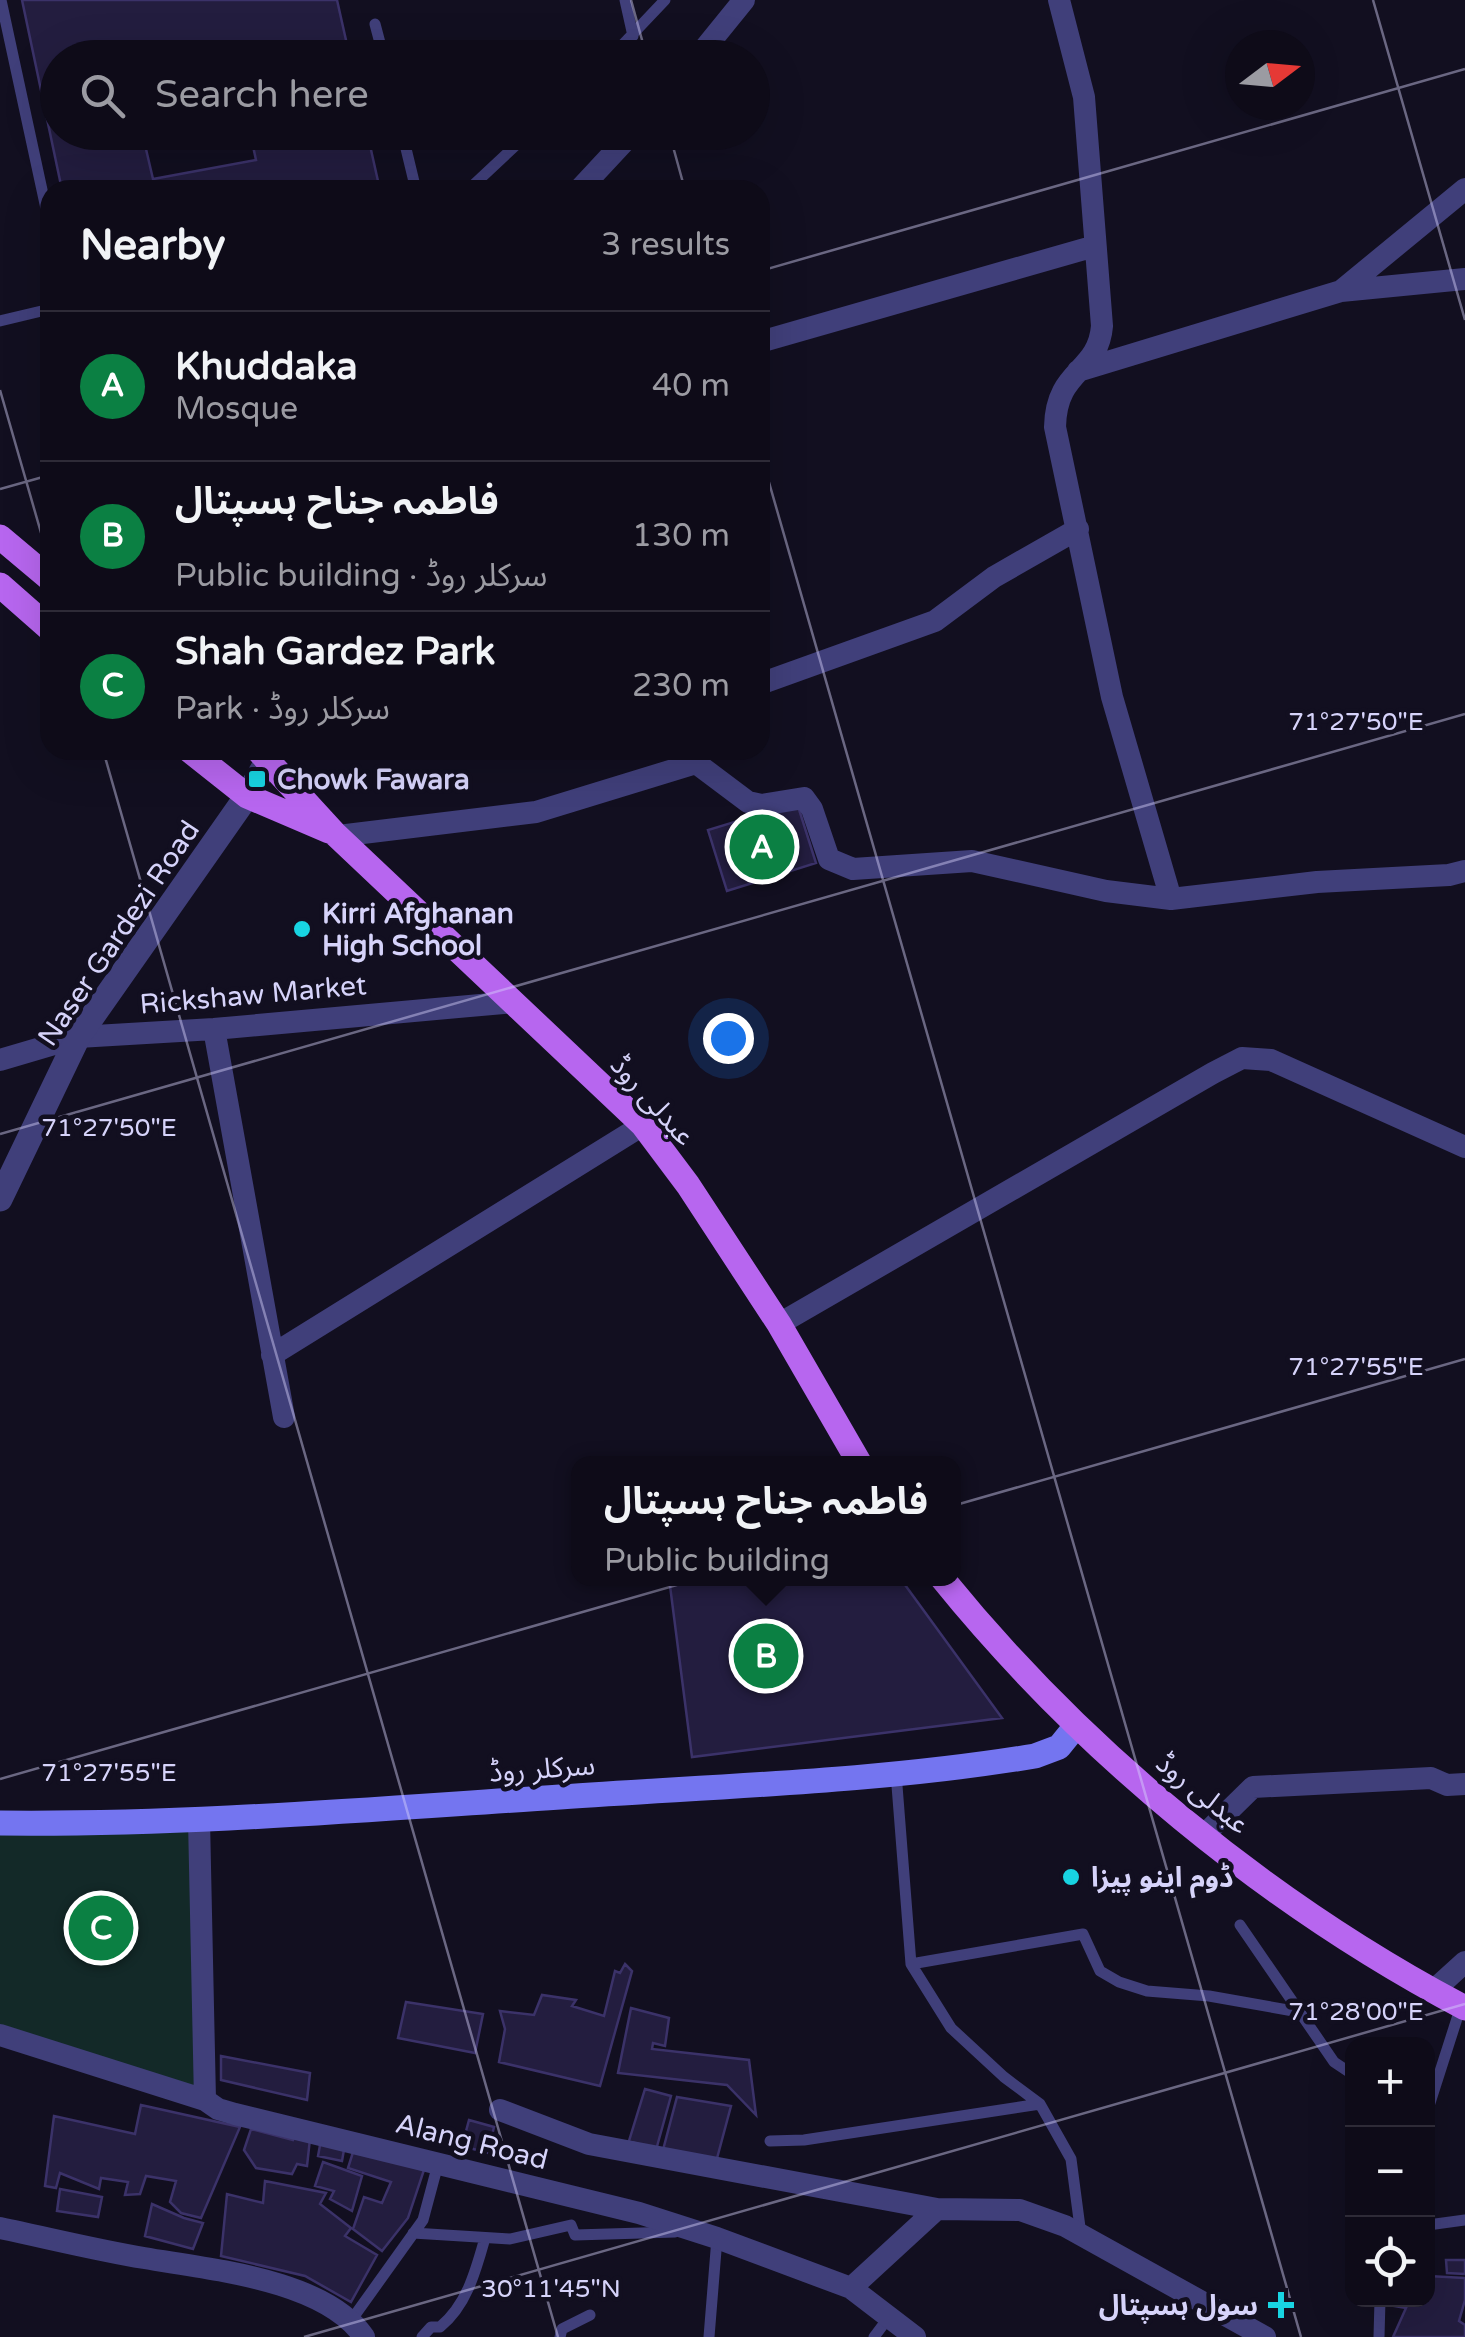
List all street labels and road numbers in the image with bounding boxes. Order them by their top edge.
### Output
street label: Naser Gardezi Road [31,814,207,1053]
street label: Rickshaw Market [138,968,368,1022]
street label: عبدلی روڈ [603,1048,702,1153]
street label: عبدلی روڈ [1149,1746,1256,1842]
street label: سرکلر روڈ [488,1748,596,1790]
street label: Alang Road [392,2107,551,2177]

